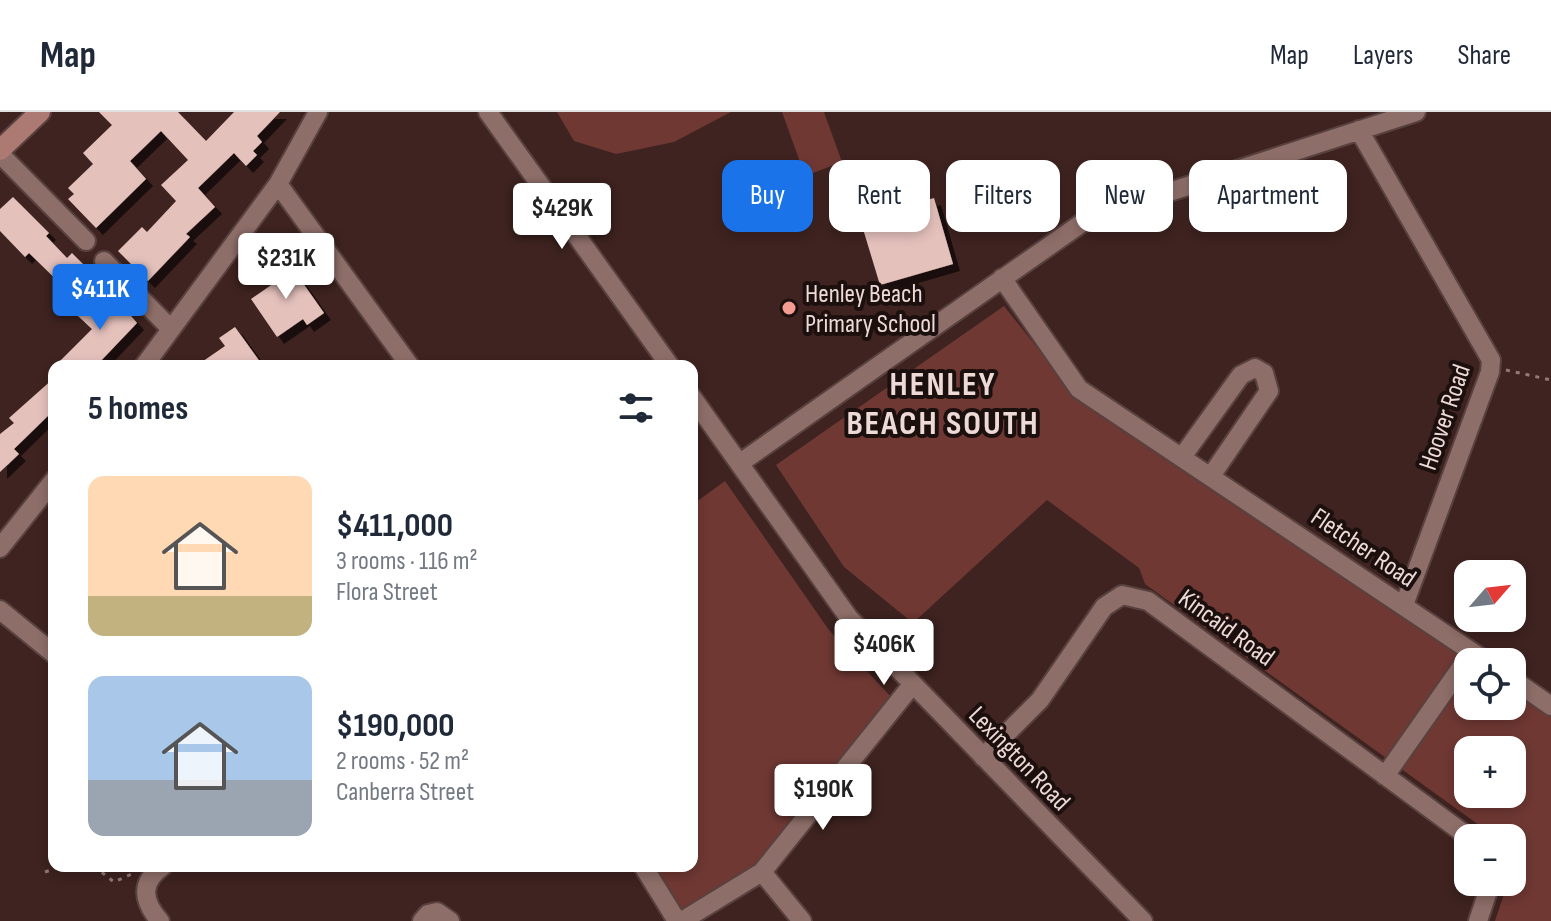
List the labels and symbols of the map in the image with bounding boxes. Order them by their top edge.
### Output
pin: $429K [506,183,618,251]
pin: $231K [230,233,342,301]
pin: $411K [44,264,156,332]
place label: Henley Beach Primary School [805,279,936,340]
marker: Henley Beach Primary School [780,299,798,317]
street label: Hoover Road [1413,361,1478,474]
district label: HENLEY BEACH SOUTH [846,364,1040,444]
street label: Fletcher Road [1305,502,1421,595]
north arrow [1454,560,1526,632]
street label: Kincaid Road [1172,583,1280,673]
pin: $406K [828,619,940,687]
street label: Lexington Road [962,701,1076,818]
pin: $190K [767,764,879,832]

